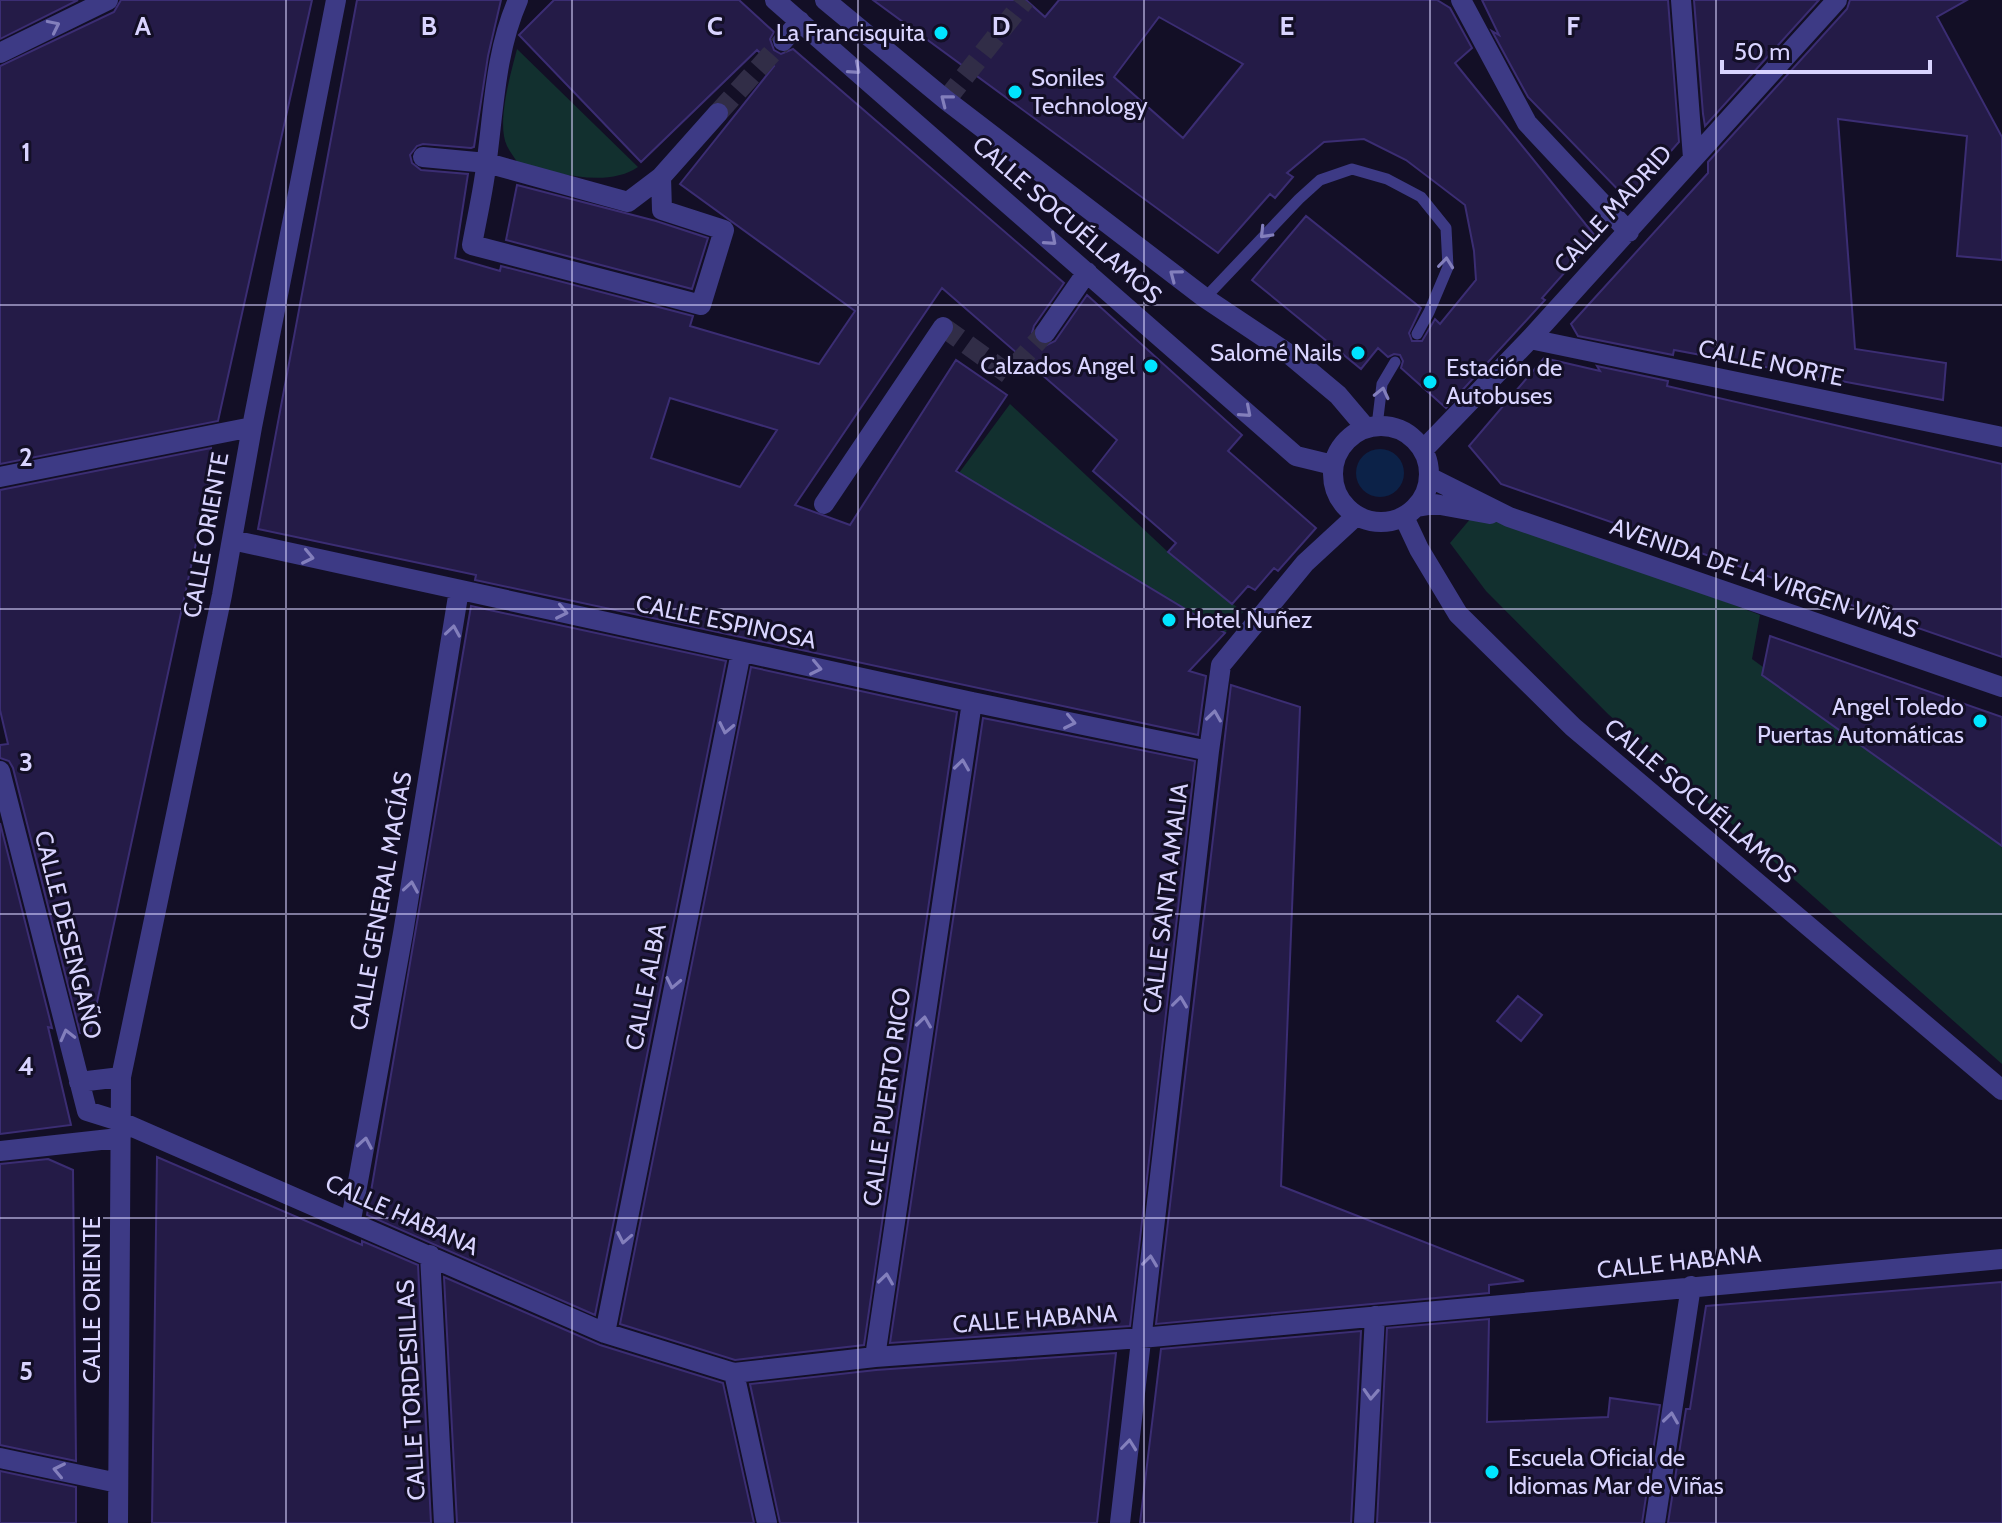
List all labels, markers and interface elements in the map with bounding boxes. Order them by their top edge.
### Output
text: A [135,10,152,42]
text: B [421,10,437,42]
text: C [707,10,723,42]
text: D [992,10,1010,42]
text: E [1280,10,1294,42]
text: F [1566,10,1580,42]
place label: La Francisquita [776,18,925,47]
one-way arrow [46,20,60,36]
marker: La Francisquita [932,24,950,42]
scale bar [1722,24,1930,74]
text: 50 m [1734,37,1790,66]
one-way arrow [845,59,860,74]
place label: Soniles Technology [1031,63,1148,120]
marker: Soniles Technology [1006,83,1024,101]
one-way arrow [940,95,955,109]
street label: CALLE SOCUÉLLAMOS [967,130,1168,310]
text: 1 [21,136,31,168]
street label: CALLE MADRID [1548,139,1678,279]
one-way arrow [1260,224,1275,238]
one-way arrow [1041,231,1056,245]
one-way arrow [1437,256,1454,269]
one-way arrow [1169,270,1184,284]
street label: CALLE NORTE [1696,333,1846,392]
place label: Salomé Nails [1210,338,1342,367]
marker: Salomé Nails [1349,344,1367,362]
place label: Calzados Angel [980,351,1135,380]
place label: Estación de Autobuses [1446,353,1562,410]
marker: Calzados Angel [1142,357,1160,375]
marker: Estación de Autobuses [1421,373,1439,391]
one-way arrow [1373,386,1390,400]
one-way arrow [1237,402,1252,416]
text: 2 [19,441,33,473]
street label: CALLE ORIENTE [177,450,234,620]
street label: AVENIDA DE LA VIRGEN VIÑAS [1606,511,1922,644]
one-way arrow [301,548,314,565]
street label: CALLE ESPINOSA [633,588,819,655]
one-way arrow [555,603,568,620]
place label: Hotel Nuñez [1185,605,1312,634]
marker: Hotel Nuñez [1160,611,1178,629]
one-way arrow [443,624,460,638]
one-way arrow [809,659,822,676]
place label: Angel Toledo Puertas Automáticas [1757,692,1964,749]
one-way arrow [1205,710,1222,723]
street label: CALLE SOCUÉLLAMOS [1599,712,1802,889]
marker: Angel Toledo Puertas Automáticas [1971,712,1989,730]
one-way arrow [1064,713,1077,730]
one-way arrow [718,721,735,735]
text: 3 [19,746,33,778]
one-way arrow [953,758,970,772]
street label: CALLE GENERAL MACÍAS [343,769,418,1033]
street label: CALLE SANTA AMALIA [1137,781,1194,1015]
street label: CALLE DESENGAÑO [29,828,108,1042]
one-way arrow [401,881,418,894]
street label: CALLE ALBA [619,921,672,1053]
one-way arrow [666,976,683,989]
street label: CALLE PUERTO RICO [857,986,916,1208]
one-way arrow [1171,995,1188,1008]
one-way arrow [915,1015,932,1029]
one-way arrow [59,1029,76,1043]
text: 4 [18,1050,34,1082]
one-way arrow [355,1137,372,1150]
street label: CALLE HABANA [321,1168,484,1261]
street label: CALLE ORIENTE [77,1216,106,1384]
one-way arrow [616,1231,633,1245]
street label: CALLE HABANA [1595,1238,1763,1285]
one-way arrow [1141,1254,1158,1267]
one-way arrow [877,1272,894,1286]
street label: CALLE TORDESILLAS [390,1279,431,1501]
street label: CALLE HABANA [952,1298,1118,1339]
text: 5 [19,1355,33,1387]
one-way arrow [1362,1388,1379,1401]
one-way arrow [1662,1411,1679,1425]
one-way arrow [1121,1439,1138,1452]
place label: Escuela Oficial de Idiomas Mar de Viñas [1508,1443,1724,1500]
one-way arrow [52,1463,66,1480]
marker: Escuela Oficial de Idiomas Mar de Viñas [1483,1463,1501,1481]

